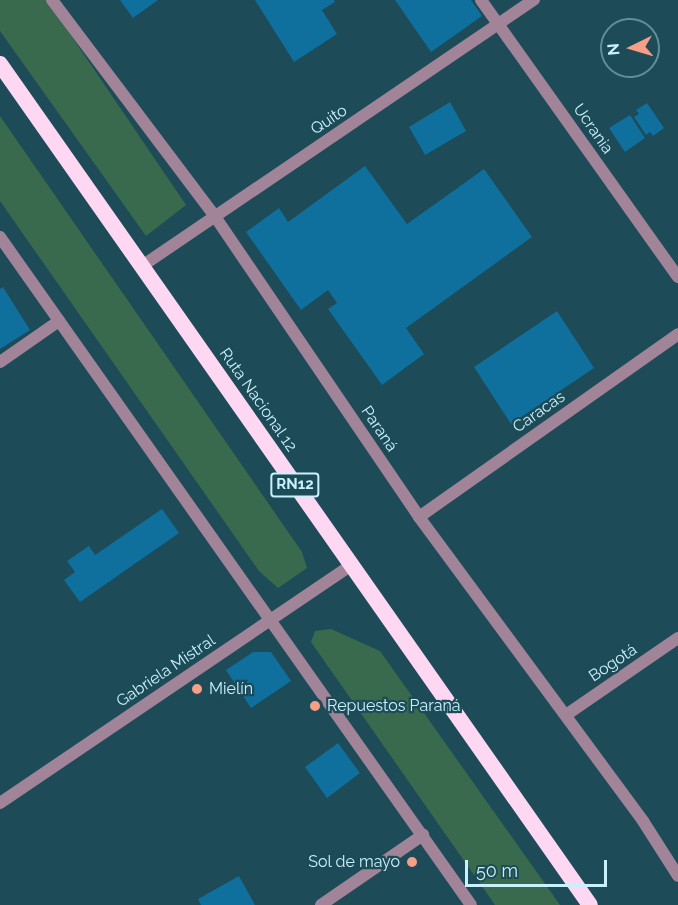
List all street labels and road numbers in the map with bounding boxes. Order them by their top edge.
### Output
street label: Ucrania [569,100,617,158]
street label: Quito [307,101,351,139]
street label: Ruta Nacional 12 [215,344,301,456]
street label: Caracas [509,387,569,437]
street label: Paraná [357,403,401,455]
road number: RN12 [270,473,320,497]
street label: Gabriela Mistral [113,631,219,711]
street label: Bogotá [585,640,641,686]

